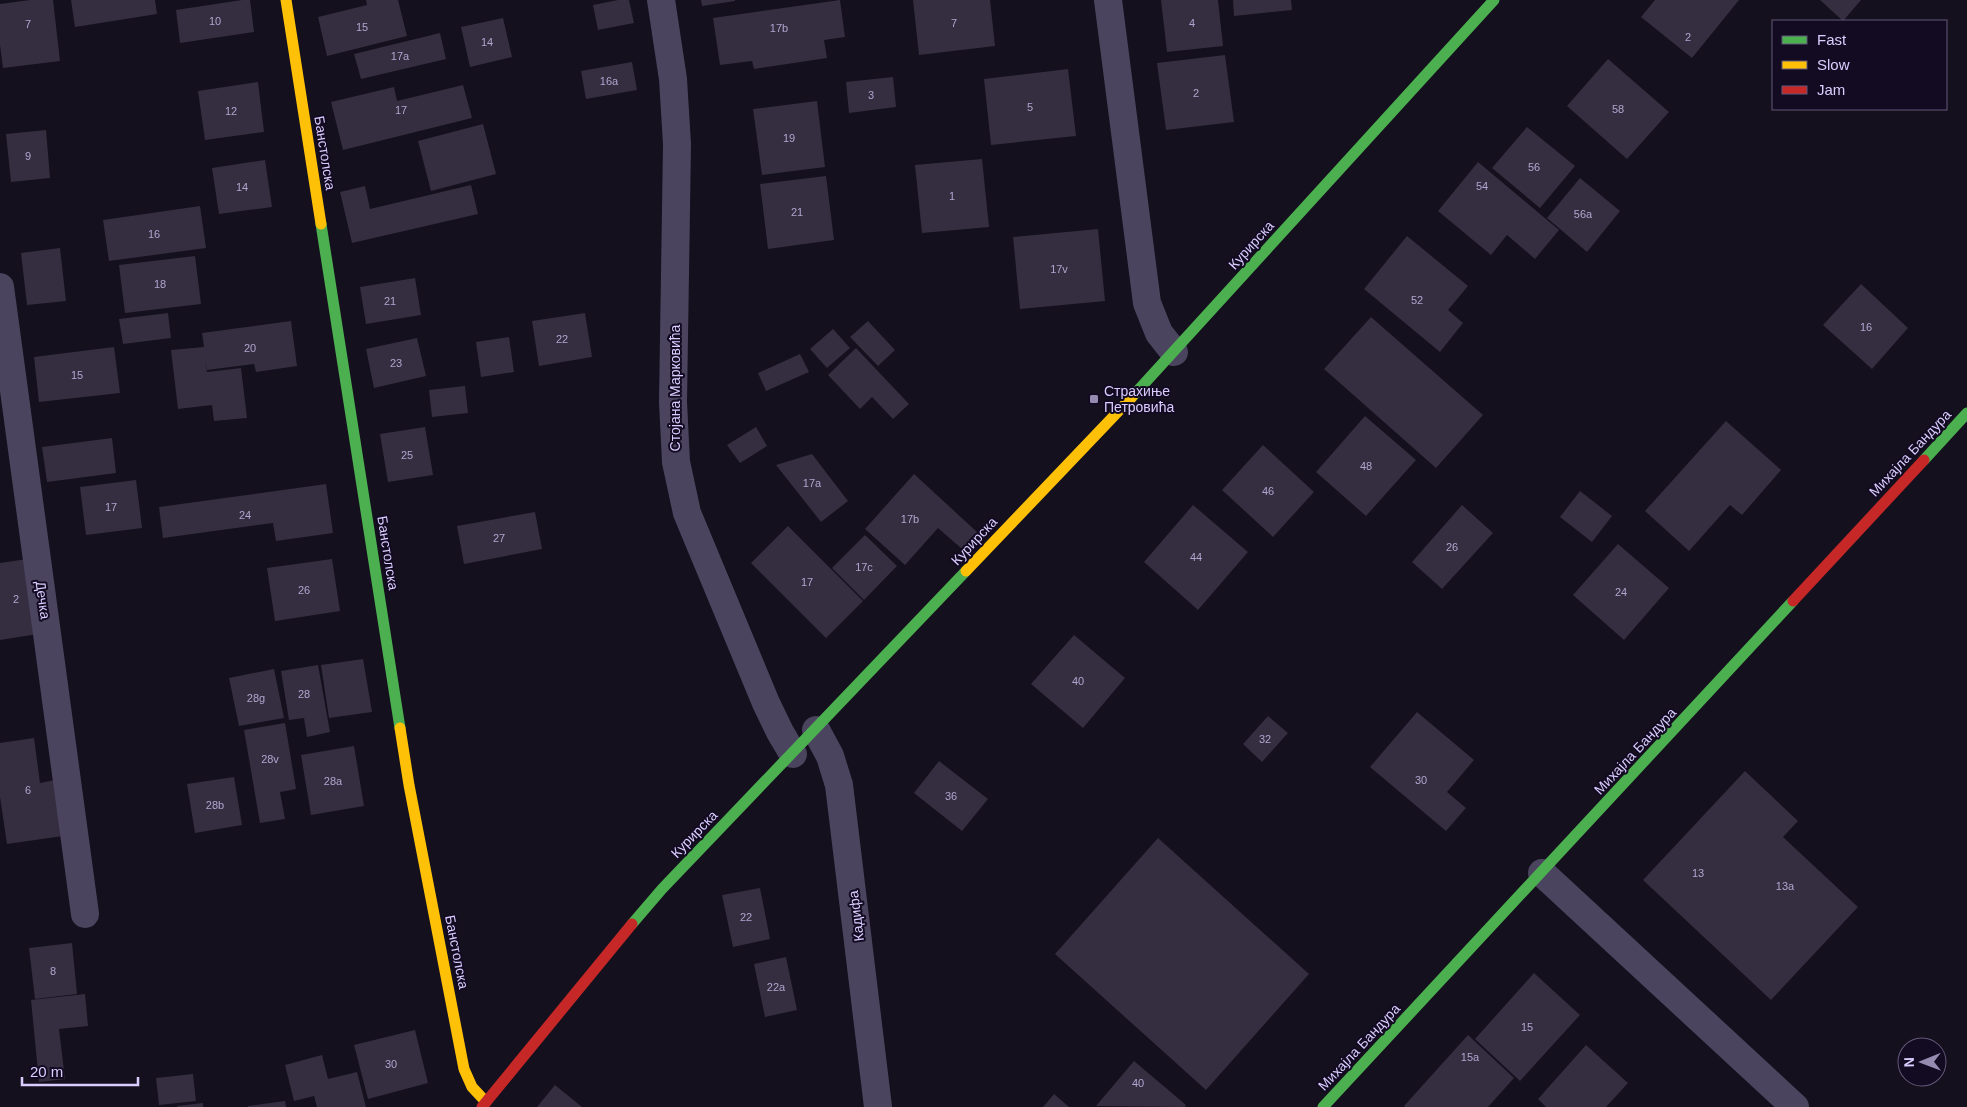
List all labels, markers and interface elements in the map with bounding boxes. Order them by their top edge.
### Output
house number: 10 [209,15,221,27]
house number: 7 [951,17,957,29]
house number: 4 [1189,17,1195,29]
house number: 7 [25,18,31,30]
legend [1772,20,1947,110]
house number: 15 [356,21,368,33]
house number: 17b [770,22,788,34]
house number: 2 [1685,31,1691,43]
text: Fast [1817,31,1847,48]
house number: 14 [481,36,493,48]
house number: 17a [391,50,410,62]
text: Slow [1817,56,1850,73]
house number: 16a [600,75,619,87]
text: Jam [1817,81,1845,98]
house number: 2 [1193,87,1199,99]
house number: 3 [868,89,874,101]
house number: 5 [1027,101,1033,113]
house number: 58 [1612,103,1624,115]
house number: 17 [395,104,407,116]
house number: 12 [225,105,237,117]
street label: Банстолска [311,115,339,191]
house number: 19 [783,132,795,144]
house number: 9 [25,150,31,162]
house number: 56 [1528,161,1540,173]
house number: 54 [1476,180,1488,192]
house number: 14 [236,181,248,193]
house number: 1 [949,190,955,202]
house number: 21 [791,206,803,218]
house number: 56a [1574,208,1593,220]
street label: Курирска [1225,217,1277,273]
house number: 16 [148,228,160,240]
house number: 17v [1050,263,1068,275]
house number: 18 [154,278,166,290]
house number: 52 [1411,294,1423,306]
house number: 21 [384,295,396,307]
house number: 16 [1860,321,1872,333]
street label: Стојана Марковића [667,324,683,451]
house number: 22 [556,333,568,345]
house number: 20 [244,342,256,354]
house number: 23 [390,357,402,369]
house number: 15 [71,369,83,381]
place label: Страхиње Петровића [1104,383,1174,415]
marker: Страхиње Петровића [1088,393,1100,405]
street label: Михајла Бандура [1866,406,1954,500]
house number: 25 [401,449,413,461]
house number: 48 [1360,460,1372,472]
house number: 17a [803,477,822,489]
house number: 46 [1262,485,1274,497]
house number: 17 [105,501,117,513]
house number: 24 [239,509,251,521]
house number: 17b [901,513,919,525]
street label: Курирска [948,514,1000,568]
street label: Банстолска [374,515,402,591]
house number: 27 [493,532,505,544]
house number: 26 [1446,541,1458,553]
house number: 44 [1190,551,1202,563]
house number: 17c [855,561,873,573]
house number: 17 [801,576,813,588]
street label: Дечка [32,580,54,620]
house number: 26 [298,584,310,596]
house number: 24 [1615,586,1627,598]
house number: 2 [13,593,19,605]
house number: 40 [1072,675,1084,687]
house number: 28 [298,688,310,700]
house number: 28g [247,692,265,704]
street label: Михајла Бандура [1591,704,1679,798]
house number: 32 [1259,733,1271,745]
house number: 28v [261,753,279,765]
house number: 30 [1415,774,1427,786]
house number: 28a [324,775,343,787]
house number: 6 [25,784,31,796]
house number: 36 [945,790,957,802]
house number: 28b [206,799,224,811]
street label: Курирска [668,807,721,861]
house number: 13 [1692,867,1704,879]
house number: 13a [1776,880,1795,892]
street label: Кадифа [845,889,867,942]
house number: 22 [740,911,752,923]
street label: Банстолска [442,914,472,990]
house number: 8 [50,965,56,977]
house number: 22a [767,981,786,993]
street label: Михајла Бандура [1315,1000,1403,1094]
house number: 15 [1521,1021,1533,1033]
north arrow [1897,1037,1947,1087]
house number: 15a [1461,1051,1480,1063]
scale bar [22,1054,139,1086]
text: N [1901,1057,1917,1067]
house number: 30 [385,1058,397,1070]
text: 20 m [30,1063,63,1080]
house number: 40 [1132,1077,1144,1089]

